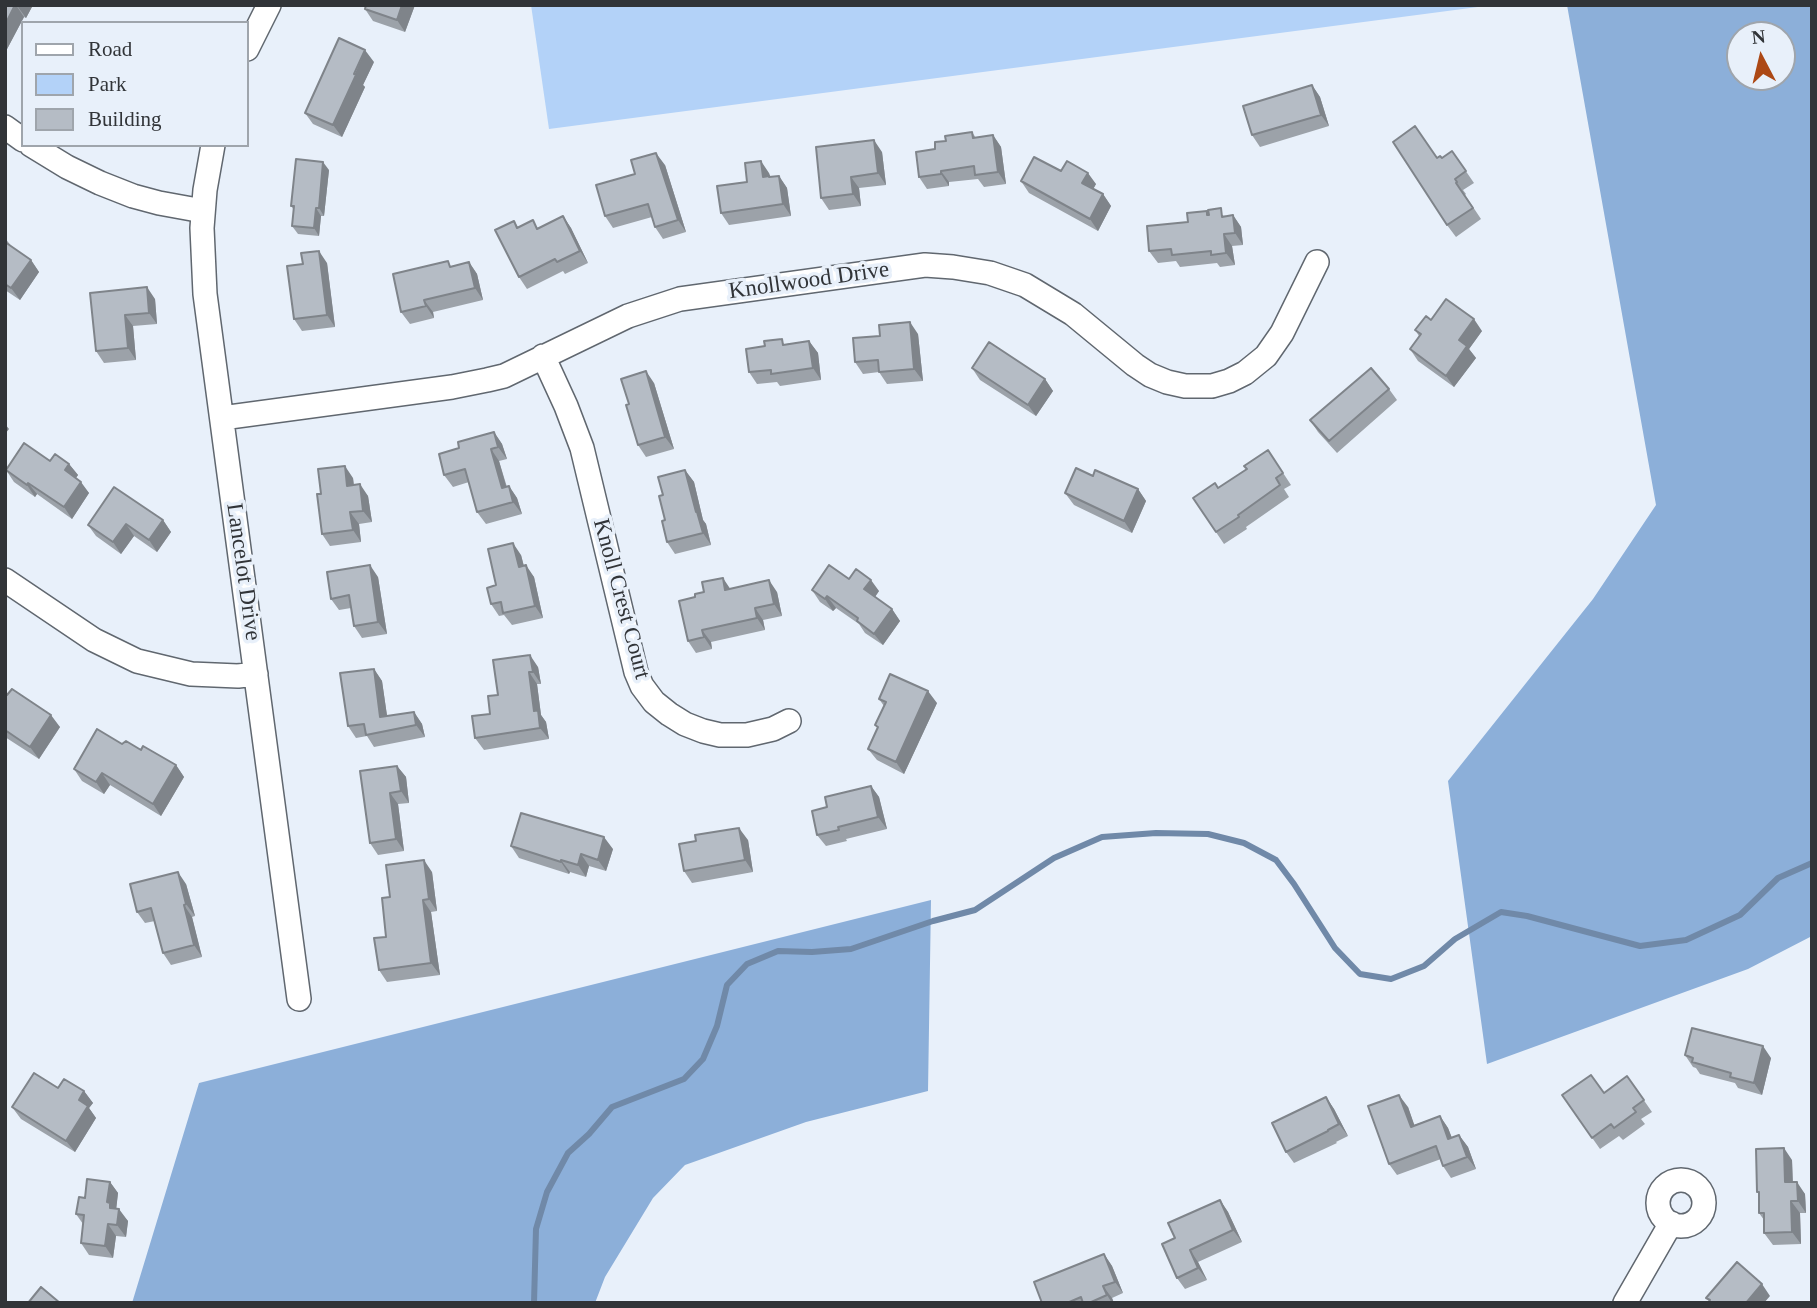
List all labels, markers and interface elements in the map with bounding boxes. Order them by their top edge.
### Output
legend [21,21,248,147]
north arrow [1726,21,1796,91]
text: N [1751,25,1767,48]
text: Road [88,37,132,61]
text: Park [88,72,127,96]
text: Building [88,107,162,131]
street label: Knollwood Drive [727,256,891,306]
street label: Lancelot Drive [220,501,266,643]
street label: Knoll Crest Court [586,516,656,682]

